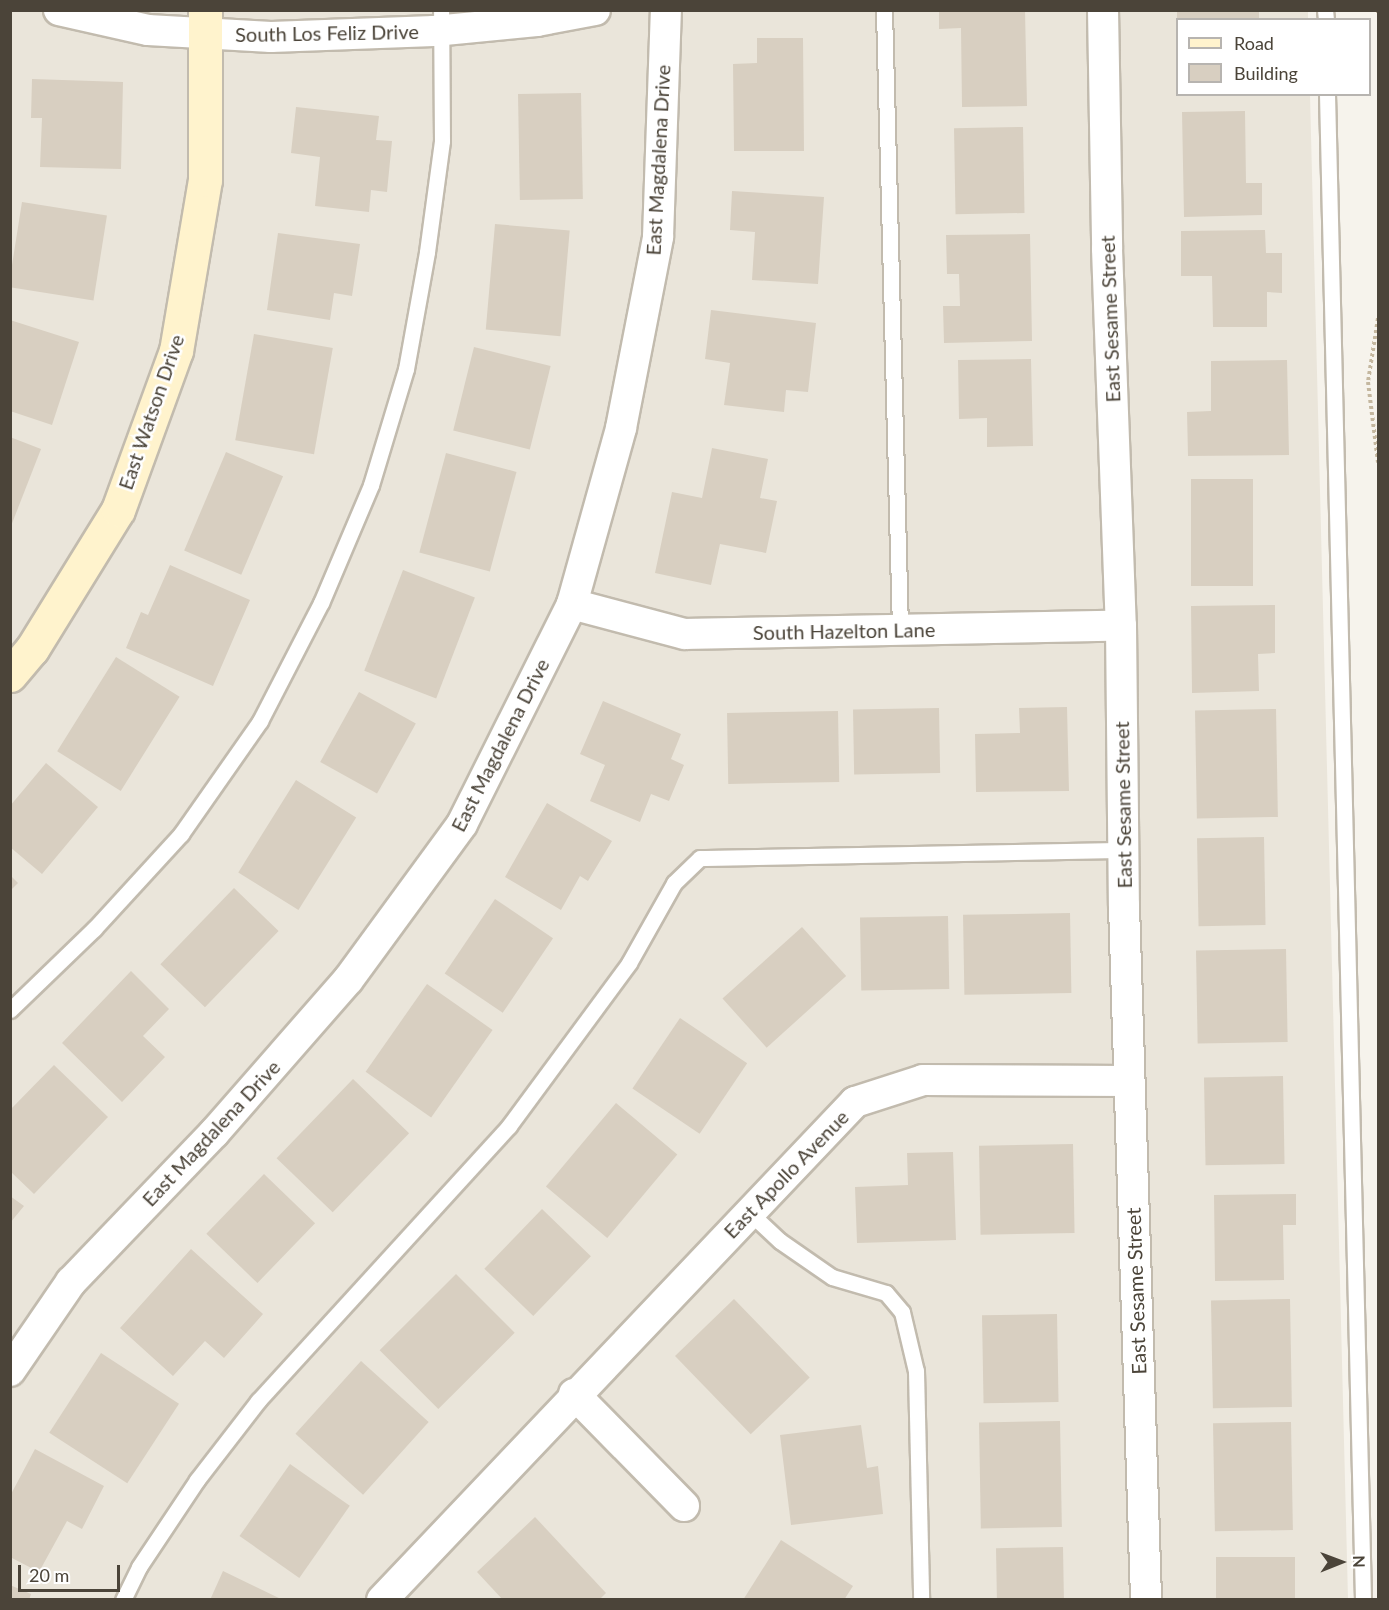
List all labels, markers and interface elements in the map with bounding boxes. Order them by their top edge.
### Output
legend [1176,18,1371,96]
street label: South Los Feliz Drive [235,19,419,47]
text: Road [1234,32,1274,54]
text: Building [1234,62,1298,84]
street label: East Magdalena Drive [641,64,675,256]
street label: East Sesame Street [1095,235,1125,403]
street label: East Watson Drive [113,331,189,493]
street label: South Hazelton Lane [753,617,935,645]
street label: East Magdalena Drive [446,654,554,836]
street label: East Sesame Street [1110,721,1136,889]
street label: East Magdalena Drive [137,1055,285,1211]
street label: East Apollo Avenue [718,1104,854,1244]
street label: East Sesame Street [1121,1207,1151,1375]
north arrow [1311,1532,1371,1592]
scale bar [21,1553,123,1591]
text: N [1350,1555,1369,1568]
text: 20 m [29,1564,69,1586]

